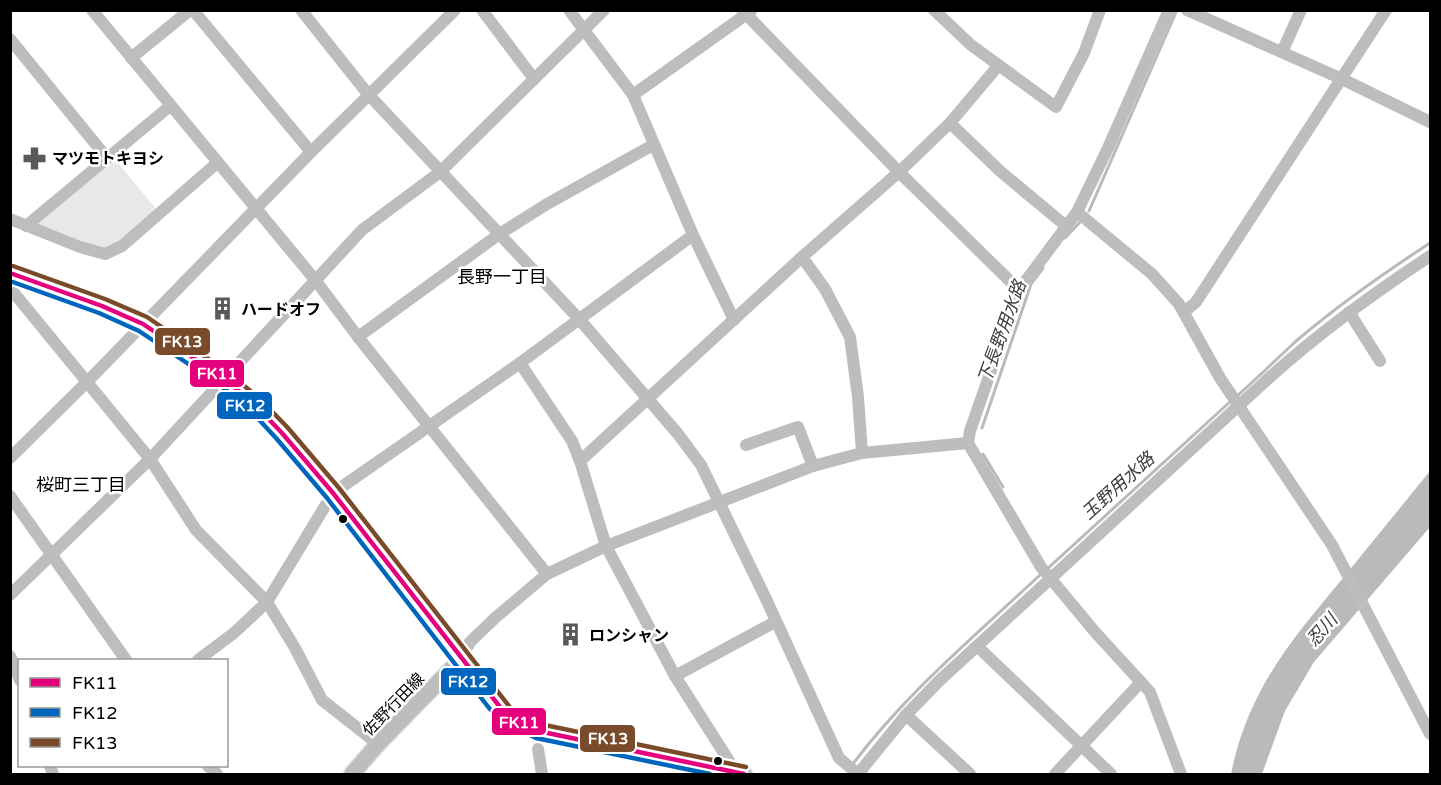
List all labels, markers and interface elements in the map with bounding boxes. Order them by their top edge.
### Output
pharmacy icon: マツモトキヨシ [21,145,47,171]
place label: マツモトキヨシ [52,149,164,169]
district label: 長野一丁目 [457,266,547,288]
water label: 下長野用水路 [973,276,1031,387]
building icon: ハードオフ [210,296,236,322]
place label: ハードオフ [241,300,321,320]
line badge: FK13 [154,327,211,356]
text: FK13 [162,332,202,352]
line badge: FK11 [189,359,245,388]
text: FK11 [197,364,237,384]
line badge: FK12 [216,391,273,420]
text: FK12 [225,396,265,416]
water label: 玉野用水路 [1077,446,1160,524]
district label: 桜町三丁目 [36,474,126,496]
unlabelled marker [337,513,349,525]
water label: 忍川 [1302,608,1343,651]
building icon: ロンシャン [558,622,584,648]
place label: ロンシャン [589,626,669,646]
legend [18,659,228,767]
line badge: FK12 [440,667,497,696]
street label: 佐野行田線 [359,669,429,740]
text: FK11 [72,672,118,694]
text: FK12 [448,672,488,692]
text: FK12 [72,702,118,724]
line badge: FK11 [491,707,547,736]
text: FK11 [499,713,539,733]
line badge: FK13 [579,724,636,753]
text: FK13 [588,729,628,749]
text: FK13 [72,732,118,754]
unlabelled marker [712,755,724,767]

